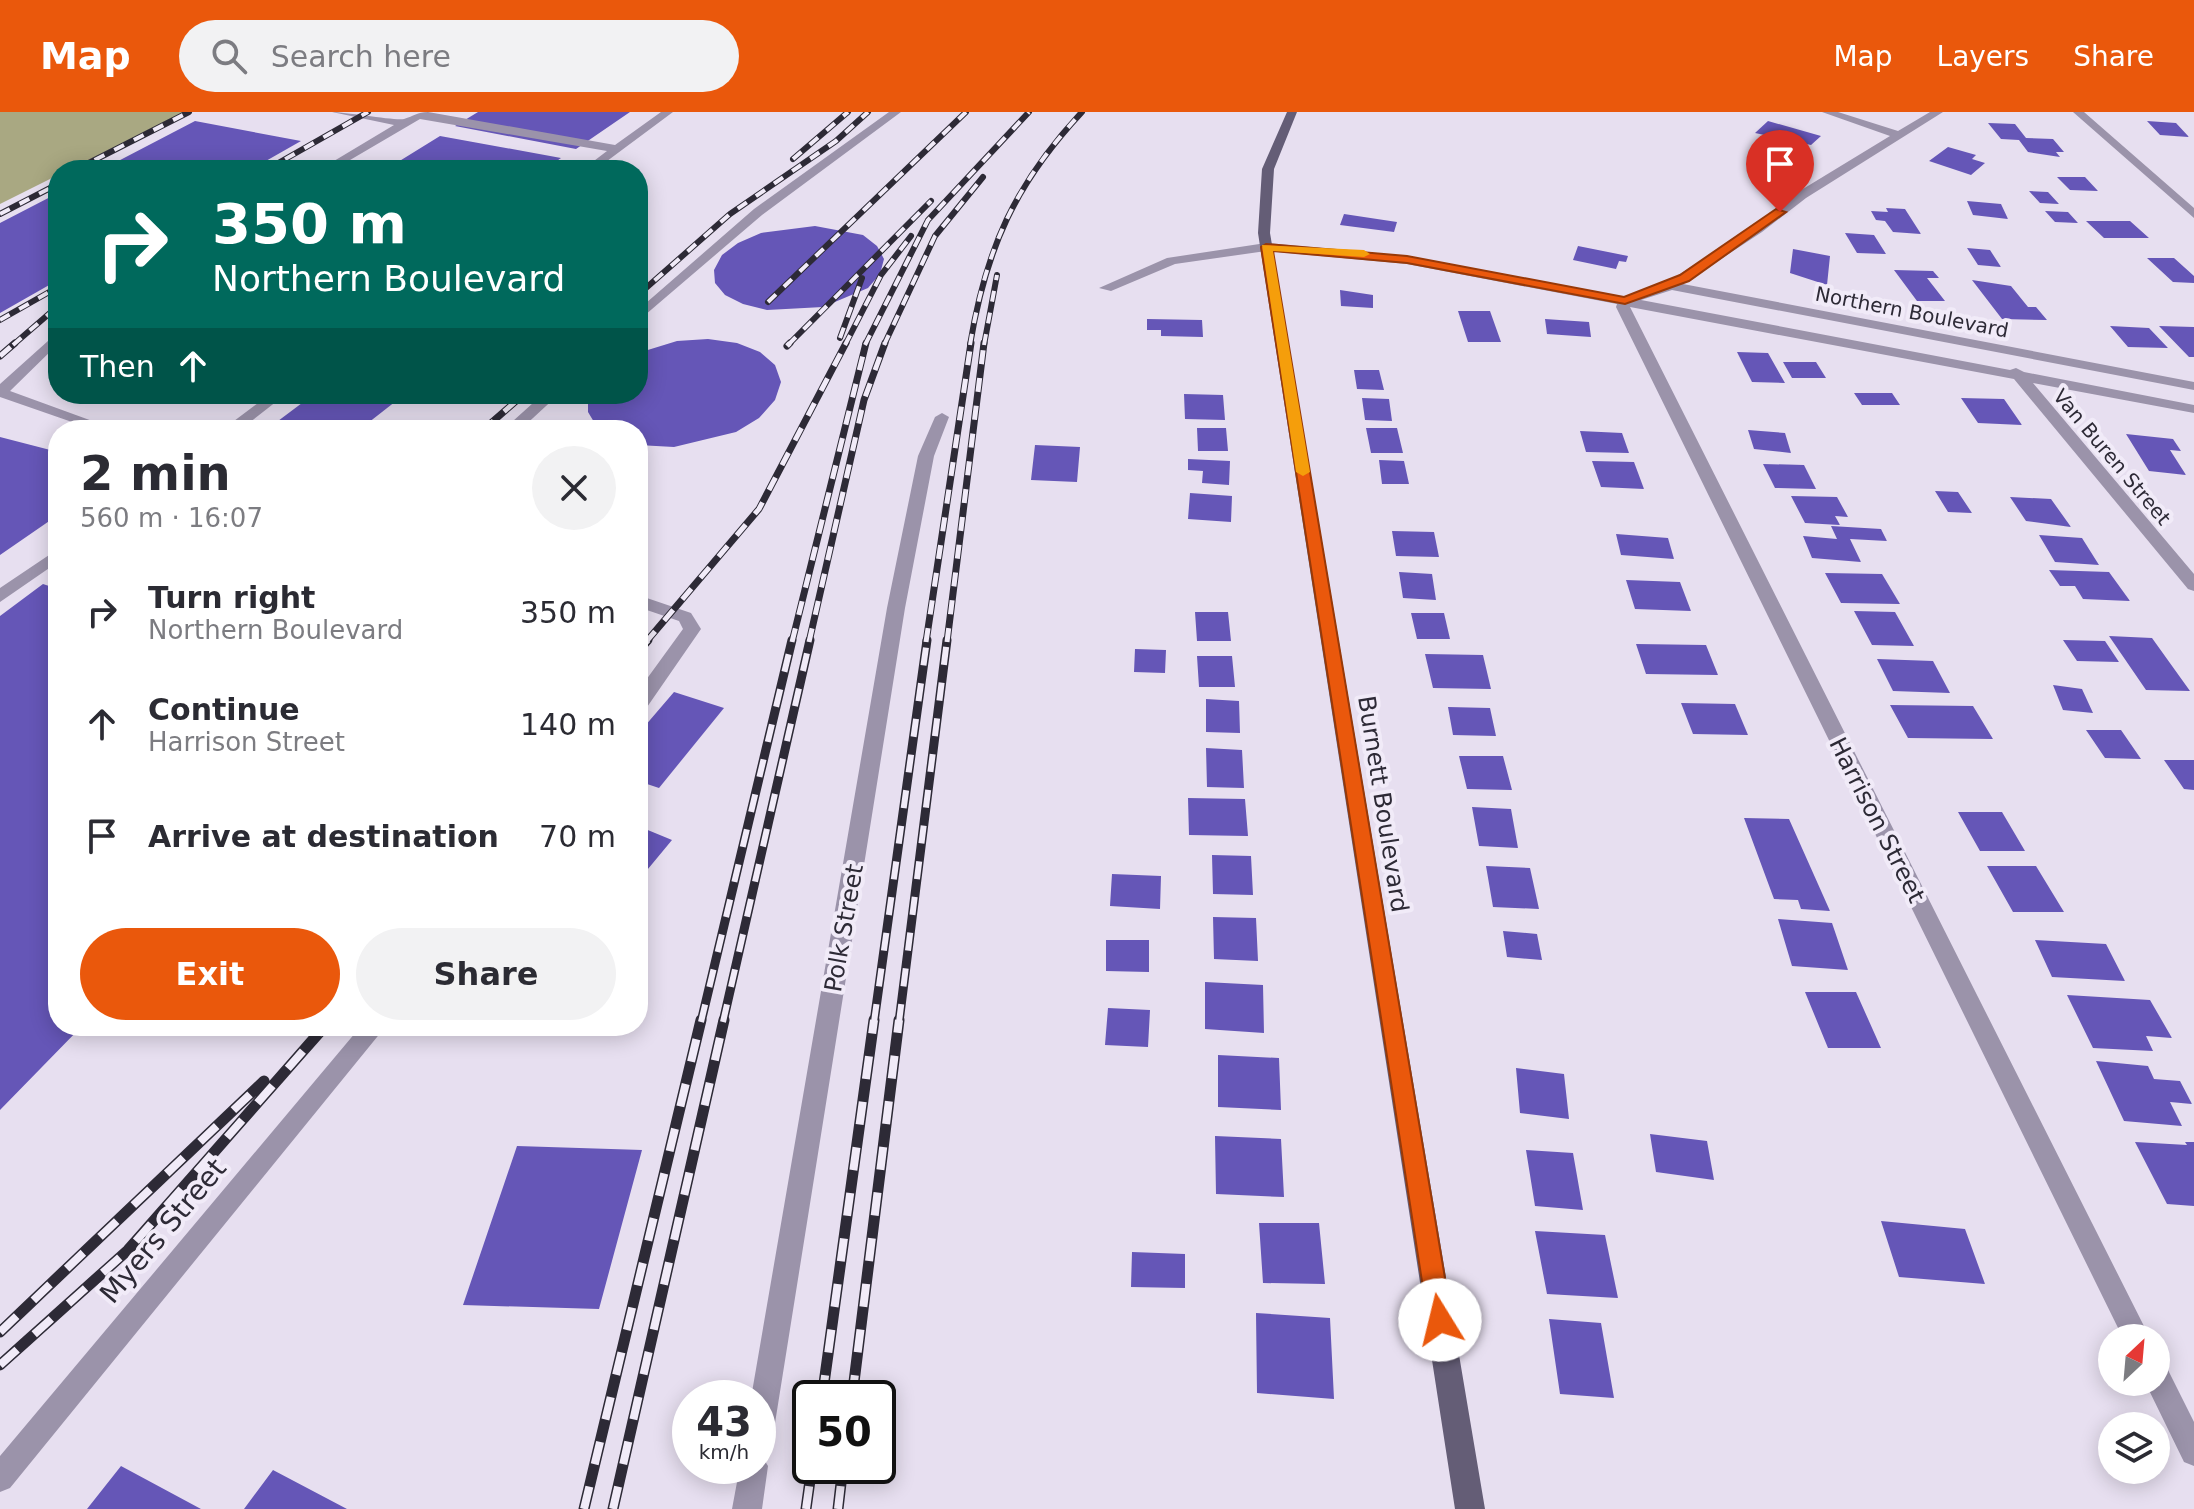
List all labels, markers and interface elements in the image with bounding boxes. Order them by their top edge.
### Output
search box [179,20,739,92]
text: Map [40,34,131,78]
icon: search [207,34,251,78]
text: Search here [271,39,451,74]
text: Map [1833,40,1893,73]
text: Layers [1937,40,2029,73]
text: Share [2073,40,2154,73]
pin [1746,130,1814,212]
icon: arrive [1758,142,1802,186]
text: 350 m [212,191,407,256]
icon: right [80,192,184,296]
text: Northern Boulevard [212,258,565,299]
street label: Northern Boulevard [1813,281,2011,343]
icon: ahead [171,344,215,388]
text: Then [80,349,155,384]
street label: Van Buren Street [2048,384,2176,530]
text: 2 min [80,445,231,501]
button: close [532,446,616,530]
text: 560 m · 16:07 [80,503,263,533]
text: Turn right [148,580,315,615]
icon: right [80,590,124,634]
text: 350 m [520,595,616,630]
text: Northern Boulevard [148,615,403,645]
text: Continue [148,692,300,727]
street label: Burnett Boulevard [1352,694,1414,914]
icon: ahead [80,702,124,746]
text: 140 m [520,707,616,742]
text: Harrison Street [148,727,345,757]
street label: Harrison Street [1823,733,1931,907]
icon: arrive [80,814,124,858]
text: Arrive at destination [148,819,499,854]
text: 70 m [539,819,616,854]
street label: Polk Street [819,862,869,994]
button: Exit [80,928,340,1020]
button: Share [356,928,616,1020]
street label: Myers Street [93,1152,233,1310]
position arrow [1398,1278,1482,1362]
north arrow [2098,1324,2170,1396]
map controls [2098,1324,2170,1484]
speed limit sign: 50 [792,1380,896,1484]
text: 43 [696,1399,752,1445]
button: layers [2098,1412,2170,1484]
text: km/h [699,1440,749,1464]

